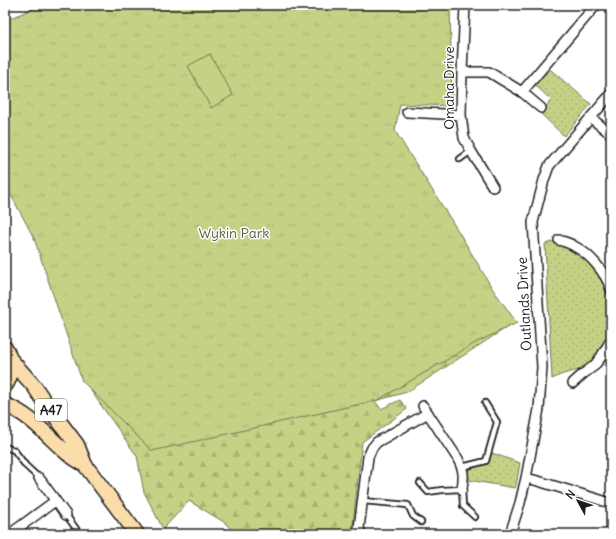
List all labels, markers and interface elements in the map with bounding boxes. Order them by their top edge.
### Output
street label: Omaha Drive [440,46,458,130]
park label: Wykin Park [199,224,269,242]
street label: Outlands Drive [513,257,535,351]
road number: A47 [35,399,67,421]
north arrow [558,481,598,521]
text: N [563,487,578,502]

